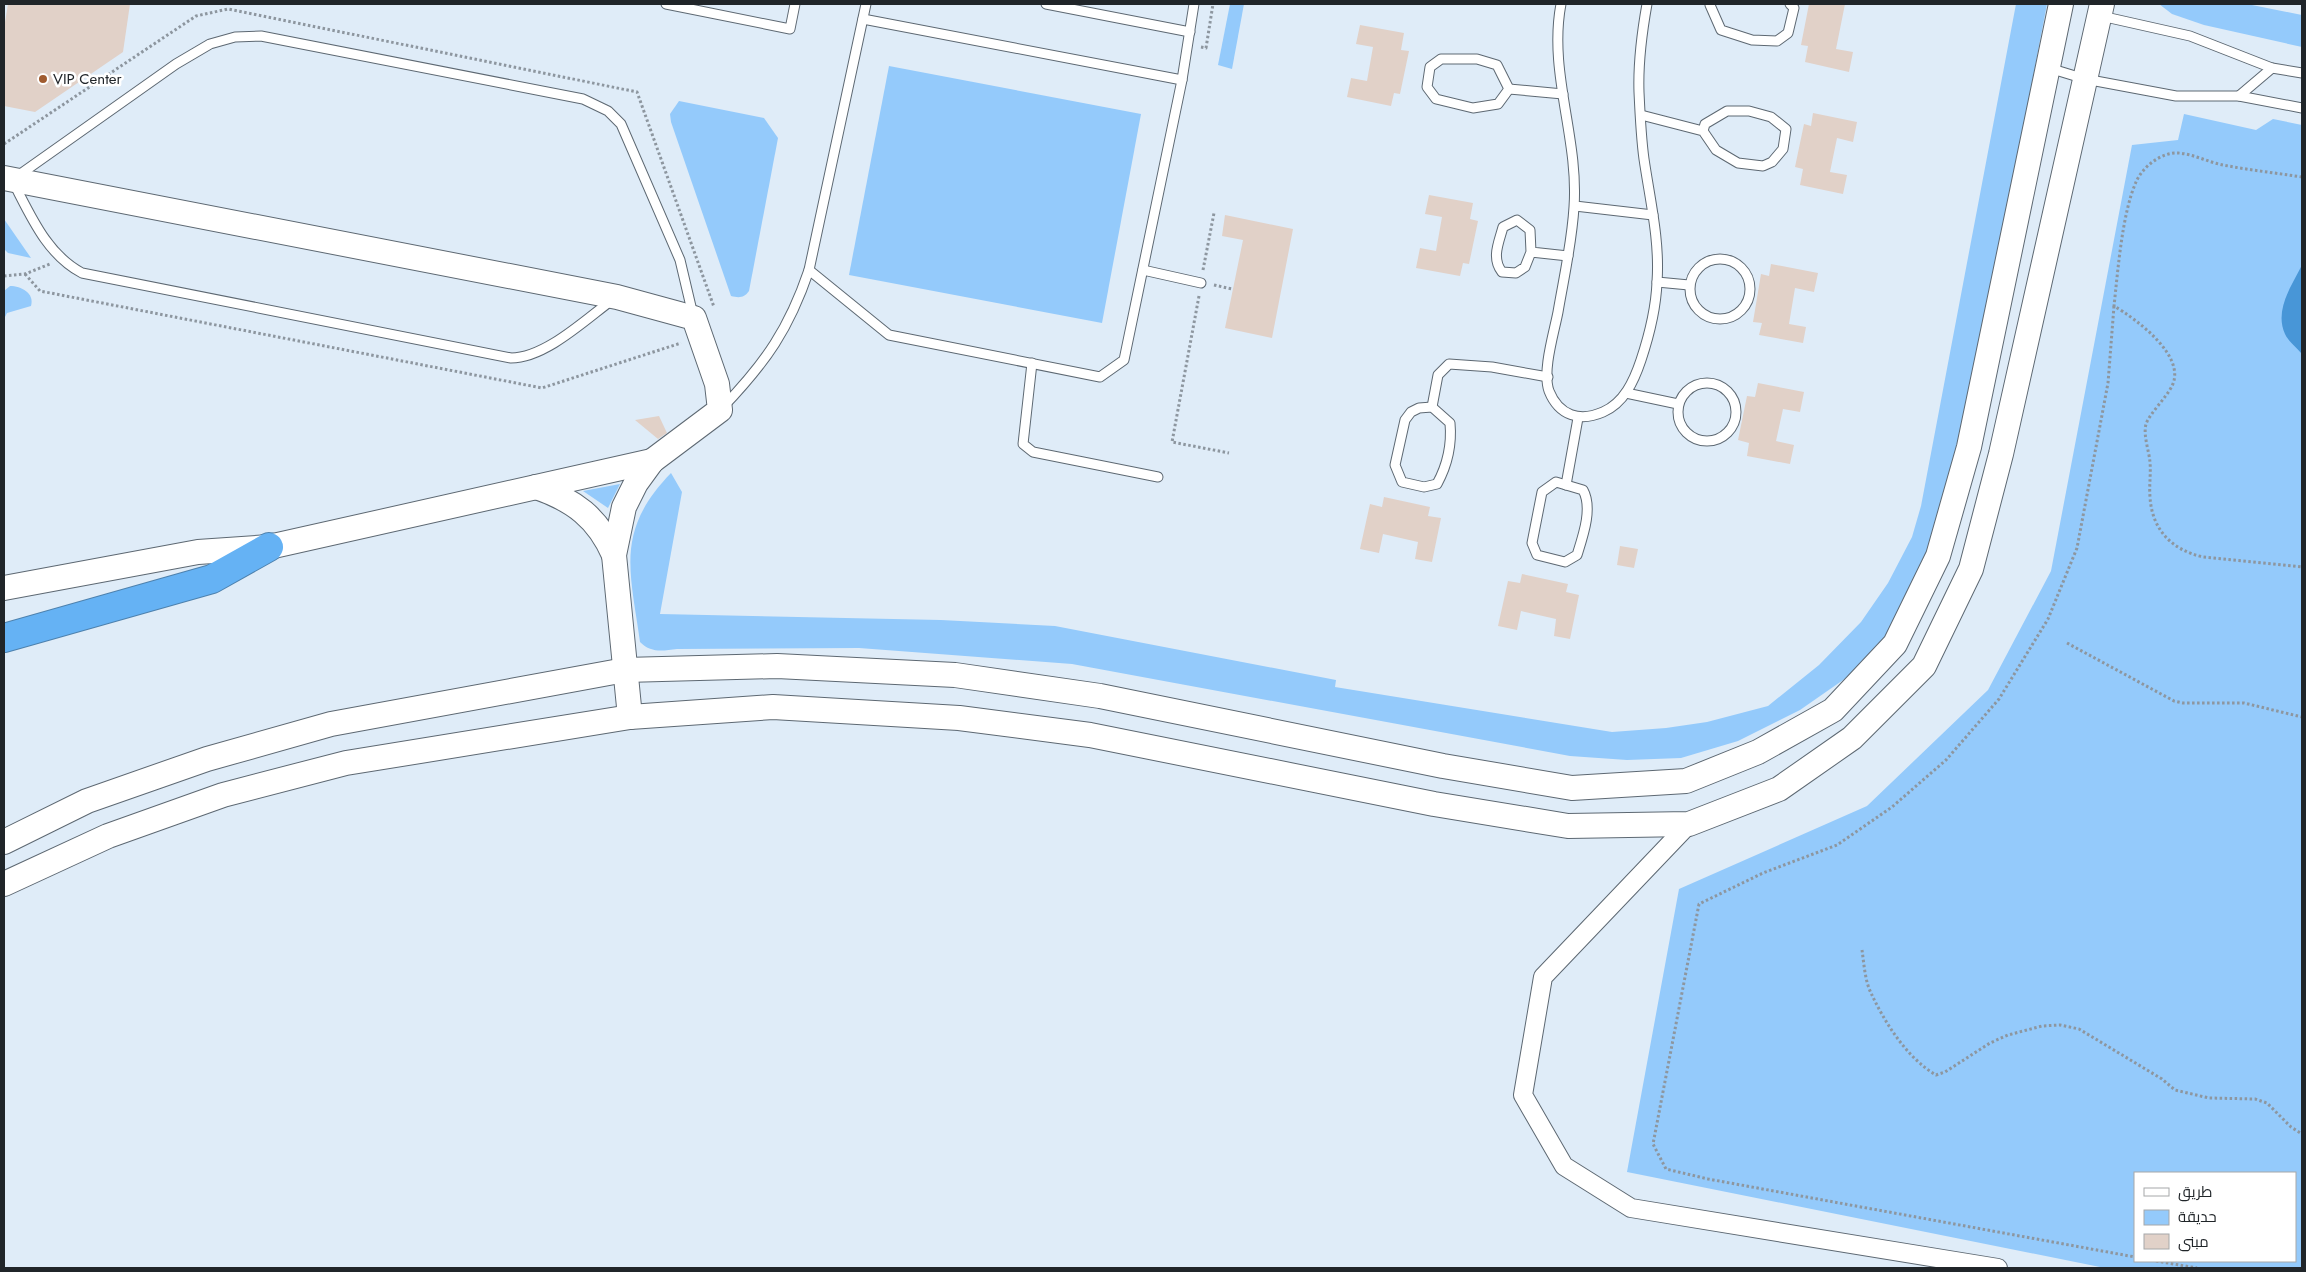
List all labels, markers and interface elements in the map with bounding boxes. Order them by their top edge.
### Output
place label: VIP Center [53,68,122,90]
marker: VIP Center [37,73,49,85]
legend [2134,1172,2296,1262]
text: طريق [2178,1181,2212,1203]
text: حديقة [2178,1206,2217,1228]
text: مبنى [2178,1231,2209,1253]

